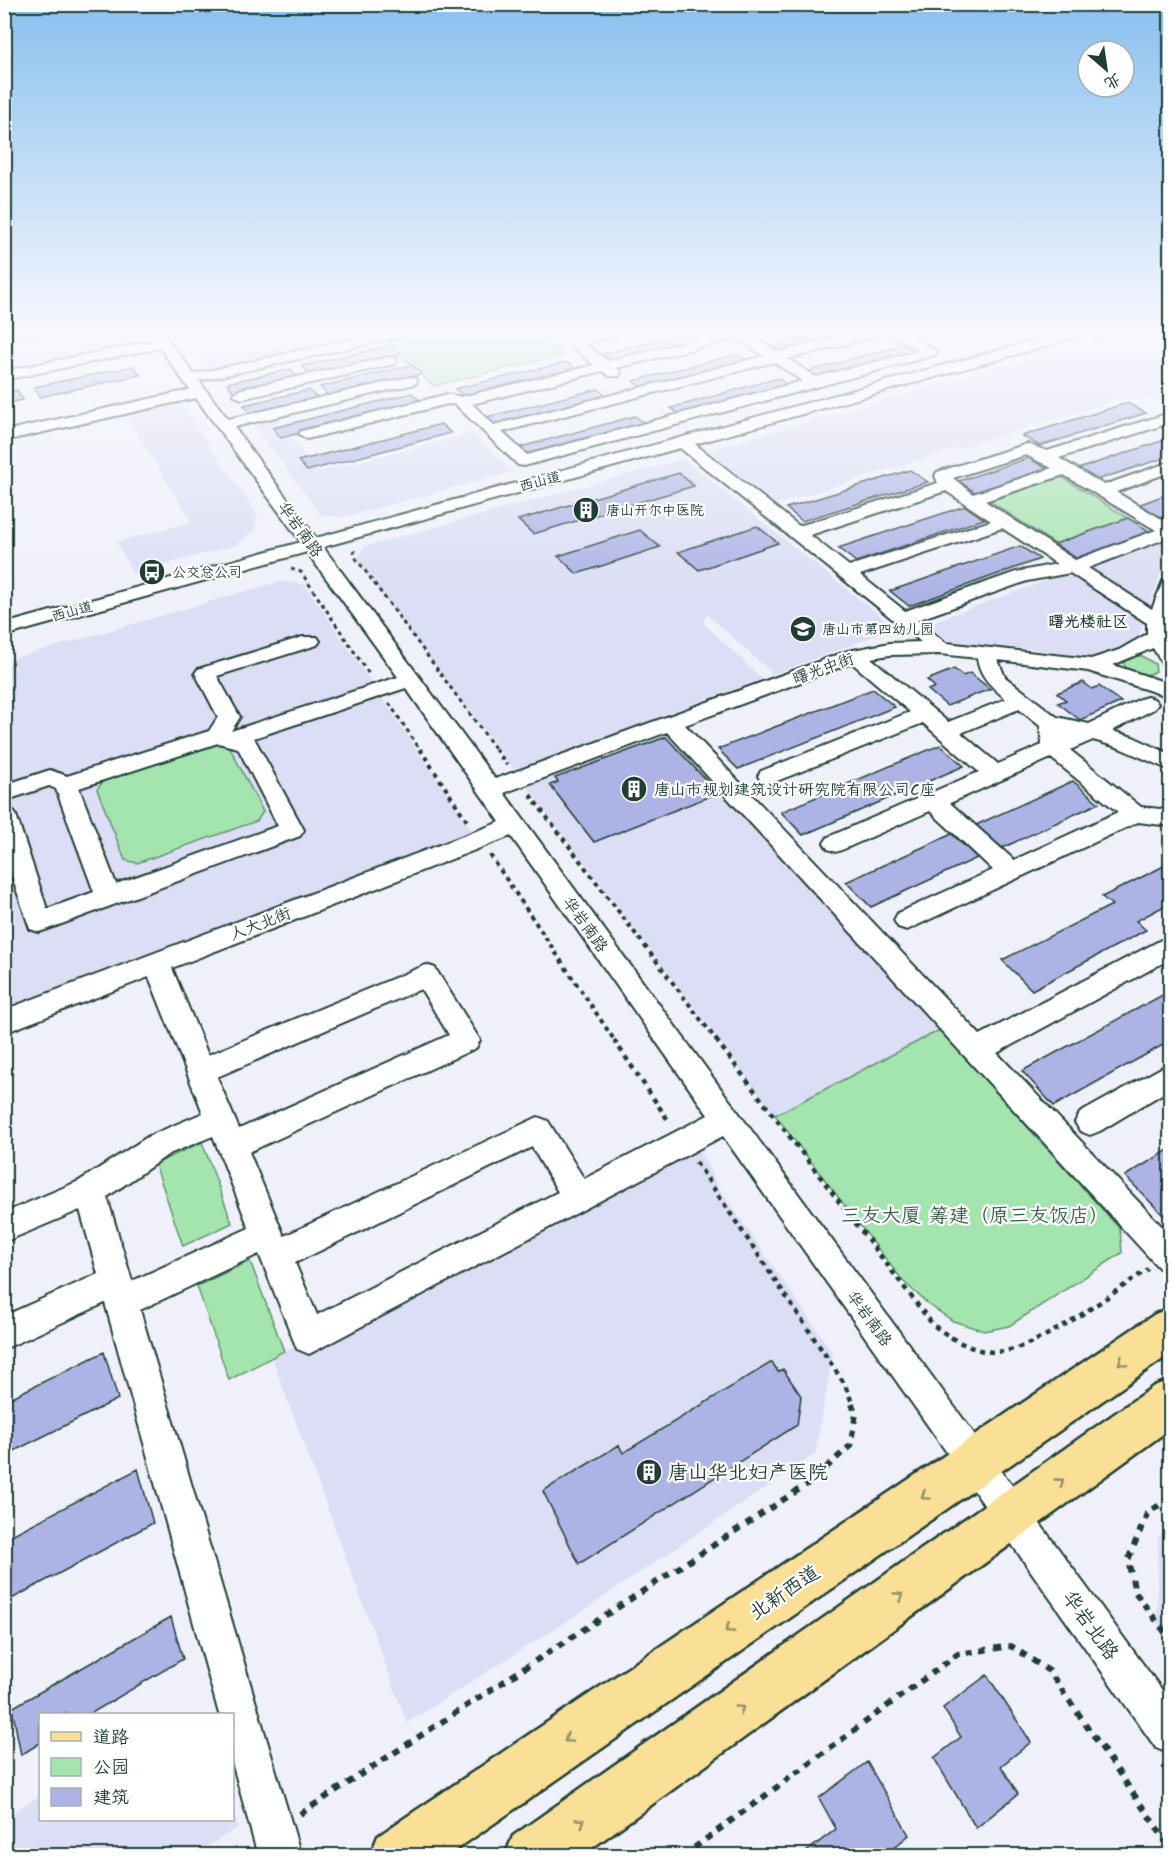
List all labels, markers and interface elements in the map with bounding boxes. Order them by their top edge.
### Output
north arrow [1076,39,1136,99]
text: 北 [1099,66,1126,96]
street label: 西山道 [517,466,563,498]
building icon: 唐山开尔中医院 [571,495,601,525]
street label: 华岩南路 [271,497,329,563]
place label: 唐山开尔中医院 [606,500,704,522]
bus stop icon: 公交总公司 [137,557,167,587]
place label: 公交总公司 [172,562,242,584]
street label: 西山道 [49,596,95,628]
district label: 曙光楼社区 [1048,610,1128,635]
school or university icon: 唐山市第四幼儿园 [788,614,818,644]
place label: 唐山市第四幼儿园 [822,619,934,641]
street label: 曙光中街 [789,647,858,692]
building icon: 唐山市规划建筑设计研究院有限公司C座 [619,774,649,804]
place label: 唐山市规划建筑设计研究院有限公司C座 [654,778,936,803]
street label: 华岩南路 [556,892,614,958]
street label: 人大北街 [226,901,295,948]
park label: 三友大厦 筹建（原三友饭店） [841,1201,1109,1233]
street label: 华岩南路 [840,1286,898,1352]
one-way arrow [1118,1355,1129,1366]
building icon: 唐山华北妇产医院 [634,1457,664,1487]
place label: 唐山华北妇产医院 [668,1458,828,1490]
one-way arrow [1053,1478,1064,1489]
one-way arrow [921,1489,932,1500]
street label: 北新西道 [743,1558,827,1629]
street label: 华岩北路 [1053,1584,1126,1669]
one-way arrow [893,1592,904,1603]
one-way arrow [725,1622,736,1633]
one-way arrow [734,1705,745,1716]
legend [39,1713,234,1821]
text: 道路 [93,1724,129,1753]
one-way arrow [564,1732,575,1743]
text: 公园 [93,1754,129,1783]
text: 建筑 [93,1784,129,1813]
one-way arrow [575,1818,586,1829]

